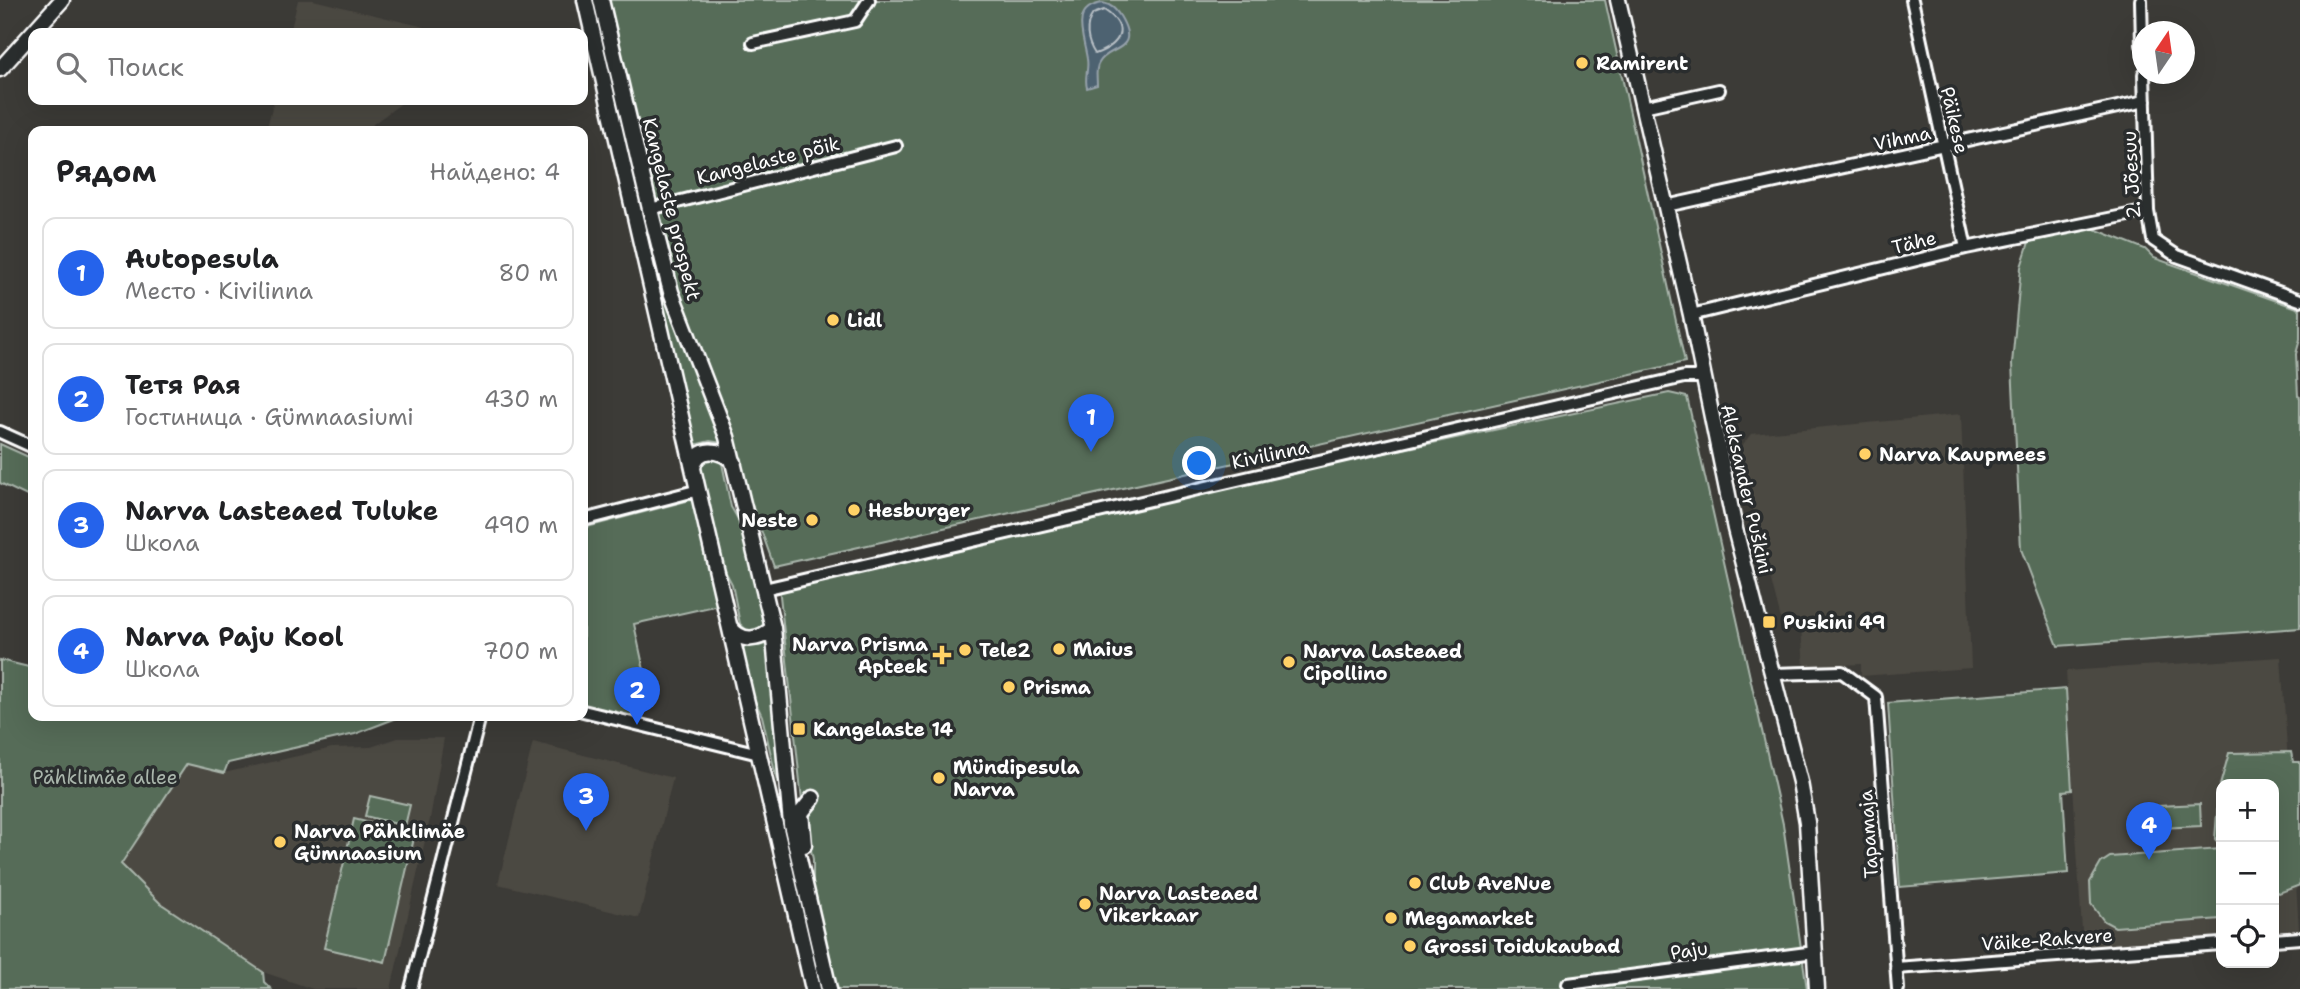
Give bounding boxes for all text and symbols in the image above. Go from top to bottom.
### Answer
north arrow [2132,21,2195,84]
search box [28,28,588,105]
icon: search [52,48,90,86]
text: Поиск [108,49,184,84]
place label: Ramirent [1596,51,1688,76]
marker: Ramirent [1574,55,1590,71]
street label: Päikese [1935,84,1974,156]
street label: Kangelaste prospekt [637,115,706,303]
street label: Vihma [1871,120,1933,157]
street label: 2. Jõesuu [2117,130,2146,220]
street label: Kangelaste põik [694,131,842,190]
text: Рядом [56,151,156,192]
text: Найдено: 4 [430,157,560,187]
street label: Tähe [1889,225,1939,260]
text: Autopesula [125,241,279,276]
text: 1 [76,258,86,288]
text: 80 m [499,258,558,288]
text: Место · Kivilinna [125,276,313,306]
place label: Lidl [847,308,883,333]
marker: Lidl [825,312,841,328]
text: Тетя Рая [125,367,241,402]
text: 2 [73,384,89,414]
text: 430 m [484,384,558,414]
pin: 1 [1068,394,1114,452]
text: Гостиница · Gümnaasiumi [125,402,414,432]
street label: Aleksander Puškini [1715,402,1778,577]
street label: Kivilinna [1229,434,1311,475]
place label: Narva Kaupmees [1879,442,2046,467]
your location [1182,446,1216,480]
marker: Narva Kaupmees [1857,446,1873,462]
text: Narva Lasteaed Tuluke [125,493,438,528]
place label: Hesburger [868,498,970,523]
marker: Hesburger [846,502,862,518]
place label: Neste [741,508,798,533]
text: 3 [73,510,89,540]
text: 490 m [483,510,558,540]
marker: Neste [804,512,820,528]
text: Школа [125,528,200,558]
place label: Puskini 49 [1783,610,1885,635]
marker: Puskini 49 [1761,614,1777,630]
text: Narva Paju Kool [125,619,344,654]
place label: Narva Prisma Apteek [792,632,928,679]
text: 4 [73,636,89,666]
text: 700 m [483,636,558,666]
place label: Maius [1073,637,1133,662]
place label: Tele2 [979,638,1031,663]
place label: Narva Lasteaed Cipollino [1303,639,1462,686]
marker: Maius [1051,641,1067,657]
marker: Tele2 [957,642,973,658]
marker: Narva Prisma Apteek [934,647,950,663]
text: Школа [125,654,200,684]
marker: Narva Lasteaed Cipollino [1281,654,1297,670]
pin: 2 [614,667,660,725]
place label: Prisma [1023,675,1091,700]
marker: Prisma [1001,679,1017,695]
place label: Kangelaste 14 [813,717,954,742]
marker: Kangelaste 14 [791,721,807,737]
place label: Mündipesula Narva [953,755,1080,802]
park label: Pähklimäe allee [33,765,177,790]
marker: Mündipesula Narva [931,770,947,786]
pin: 3 [563,773,609,831]
map controls [2216,779,2279,968]
button: + [2216,779,2279,842]
street label: Tapamaja [1853,789,1884,879]
pin: 4 [2126,802,2172,860]
place label: Narva Pähklimäe Gümnaasium [294,819,465,866]
marker: Narva Pähklimäe Gümnaasium [272,834,288,850]
button: − [2216,842,2279,905]
place label: Club AveNue [1429,871,1552,896]
marker: Club AveNue [1407,875,1423,891]
place label: Narva Lasteaed Vikerkaar [1099,881,1258,928]
marker: Narva Lasteaed Vikerkaar [1077,896,1093,912]
button: locate [2216,905,2279,968]
place label: Megamarket [1405,906,1534,931]
marker: Megamarket [1383,910,1399,926]
street label: Väike-Rakvere [1980,922,2114,957]
place label: Grossi Toidukaubad [1424,934,1620,959]
street label: Paju [1669,935,1709,965]
marker: Grossi Toidukaubad [1402,938,1418,954]

